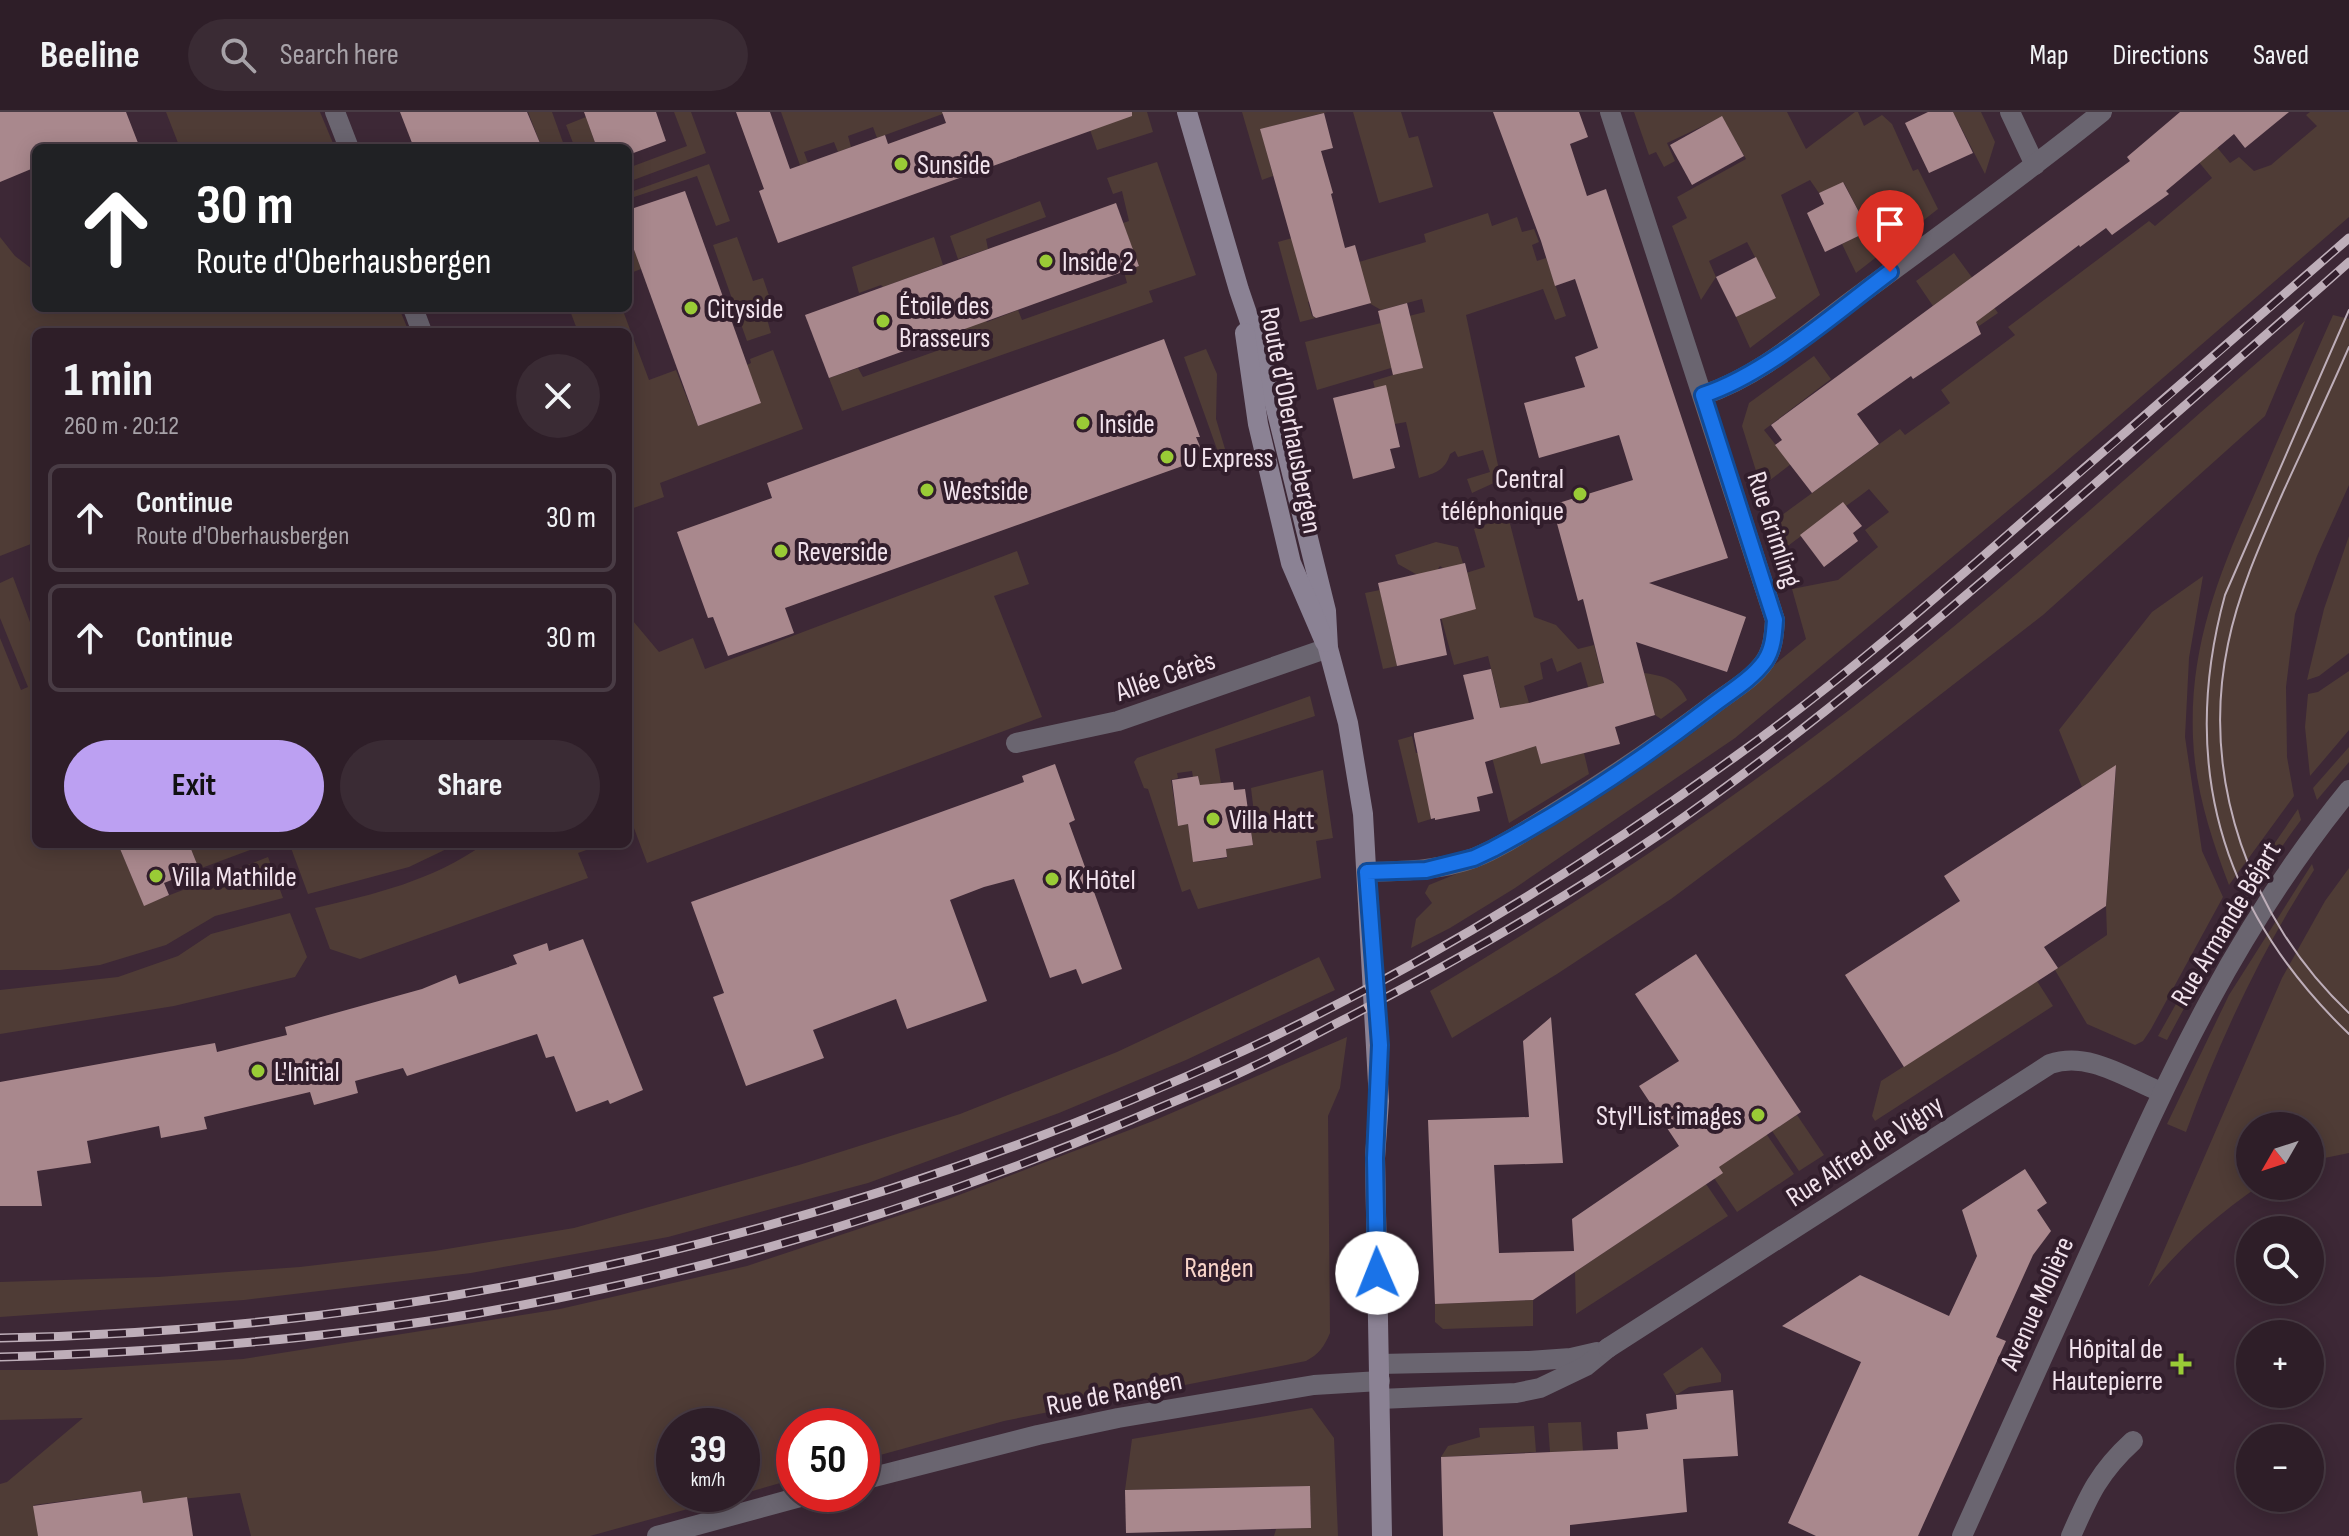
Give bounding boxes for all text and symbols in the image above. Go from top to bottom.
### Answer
search box [188,19,748,91]
text: Beeline [40,33,140,78]
icon: search [216,33,260,77]
text: Search here [280,37,399,73]
text: Map [2030,39,2069,72]
text: Directions [2113,39,2209,72]
text: Saved [2253,39,2309,72]
place label: Sunside [917,149,991,182]
marker: Sunside [892,155,910,173]
text: 30 m [196,173,294,240]
icon: ahead [64,176,168,280]
pin [1856,190,1924,272]
icon: arrive [1868,202,1912,246]
text: Route d'Oberhausbergen [196,241,491,284]
place label: Inside 2 [1062,246,1134,279]
marker: Inside 2 [1037,252,1055,270]
place label: Étoile des Brasseurs [899,290,990,355]
place label: Cityside [707,293,783,326]
marker: Cityside [682,299,700,317]
street label: Route d'Oberhausbergen [1252,304,1329,536]
marker: Étoile des Brasseurs [874,312,892,330]
text: 1 min [64,352,153,409]
button: close [516,354,600,438]
place label: Inside [1099,408,1155,441]
text: 260 m · 20:12 [64,411,179,442]
marker: Inside [1074,414,1092,432]
place label: U Express [1183,442,1274,475]
marker: U Express [1158,448,1176,466]
place label: Central téléphonique [1441,463,1564,528]
street label: Rue Grimling [1739,467,1808,592]
place label: Westside [943,475,1029,508]
marker: Westside [918,481,936,499]
text: Continue [136,485,233,521]
marker: Central téléphonique [1571,485,1589,503]
icon: ahead [68,496,112,540]
text: 30 m [546,500,596,536]
text: Route d'Oberhausbergen [136,521,349,552]
place label: Reverside [797,536,888,569]
marker: Reverside [772,542,790,560]
icon: ahead [68,616,112,660]
text: Continue [136,620,233,656]
text: 30 m [546,620,596,656]
street label: Allée Cérès [1110,644,1220,709]
button: Exit [64,740,324,832]
button: Share [340,740,600,832]
place label: Villa Hatt [1229,804,1315,837]
marker: Villa Hatt [1204,810,1222,828]
street label: Rue Armande Béjart [2164,836,2288,1012]
place label: Villa Mathilde [172,861,297,894]
place label: K Hôtel [1068,864,1136,897]
marker: Villa Mathilde [147,867,165,885]
marker: K Hôtel [1043,870,1061,888]
place label: L'Initial [274,1056,340,1089]
marker: L'Initial [249,1062,267,1080]
street label: Rue Alfred de Vigny [1780,1088,1949,1214]
place label: Styl'List images [1596,1100,1742,1133]
marker: Styl'List images [1749,1106,1767,1124]
north arrow [2236,1112,2324,1200]
map controls [2236,1112,2324,1512]
button: search [2236,1216,2324,1304]
position arrow [1335,1231,1419,1315]
street label: Avenue Molière [1993,1232,2081,1376]
park label: Rangen [1184,1252,1254,1285]
button: + [2236,1320,2324,1408]
place label: Hôpital de Hautepierre [2052,1333,2163,1398]
marker: Hôpital de Hautepierre [2170,1353,2192,1375]
street label: Rue de Rangen [1044,1364,1185,1423]
speed limit sign: 50 [776,1408,880,1512]
button: − [2236,1424,2324,1512]
text: 39 [690,1426,726,1474]
text: km/h [691,1468,725,1492]

